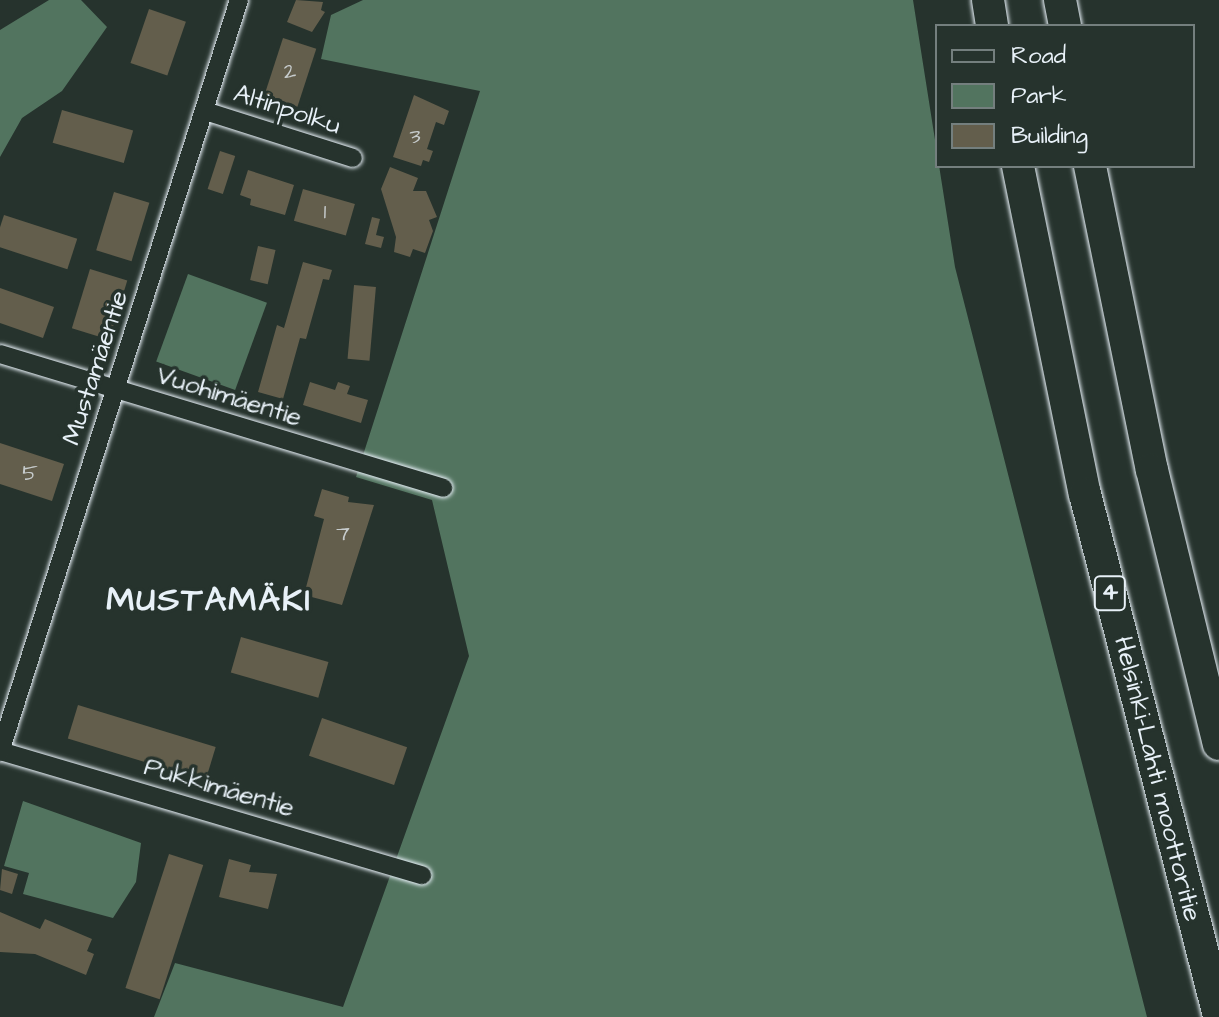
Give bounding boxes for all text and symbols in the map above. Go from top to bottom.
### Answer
legend [935,24,1195,168]
text: Road [1011,39,1066,73]
house number: 2 [284,59,296,85]
street label: Altinpolku [230,78,344,142]
text: Park [1011,79,1067,113]
text: Building [1011,119,1088,153]
house number: 3 [409,124,421,150]
house number: 1 [324,199,326,225]
street label: Mustamäentie [56,287,136,449]
street label: Vuohimäentie [153,360,305,434]
house number: 5 [22,461,38,487]
house number: 7 [336,521,350,547]
road number: 4 [1092,573,1128,613]
district label: MUSTAMÄKI [106,581,312,621]
street label: Helsinki-Lahti moottoritie [1106,633,1208,925]
street label: Pukkimäentie [140,752,298,824]

